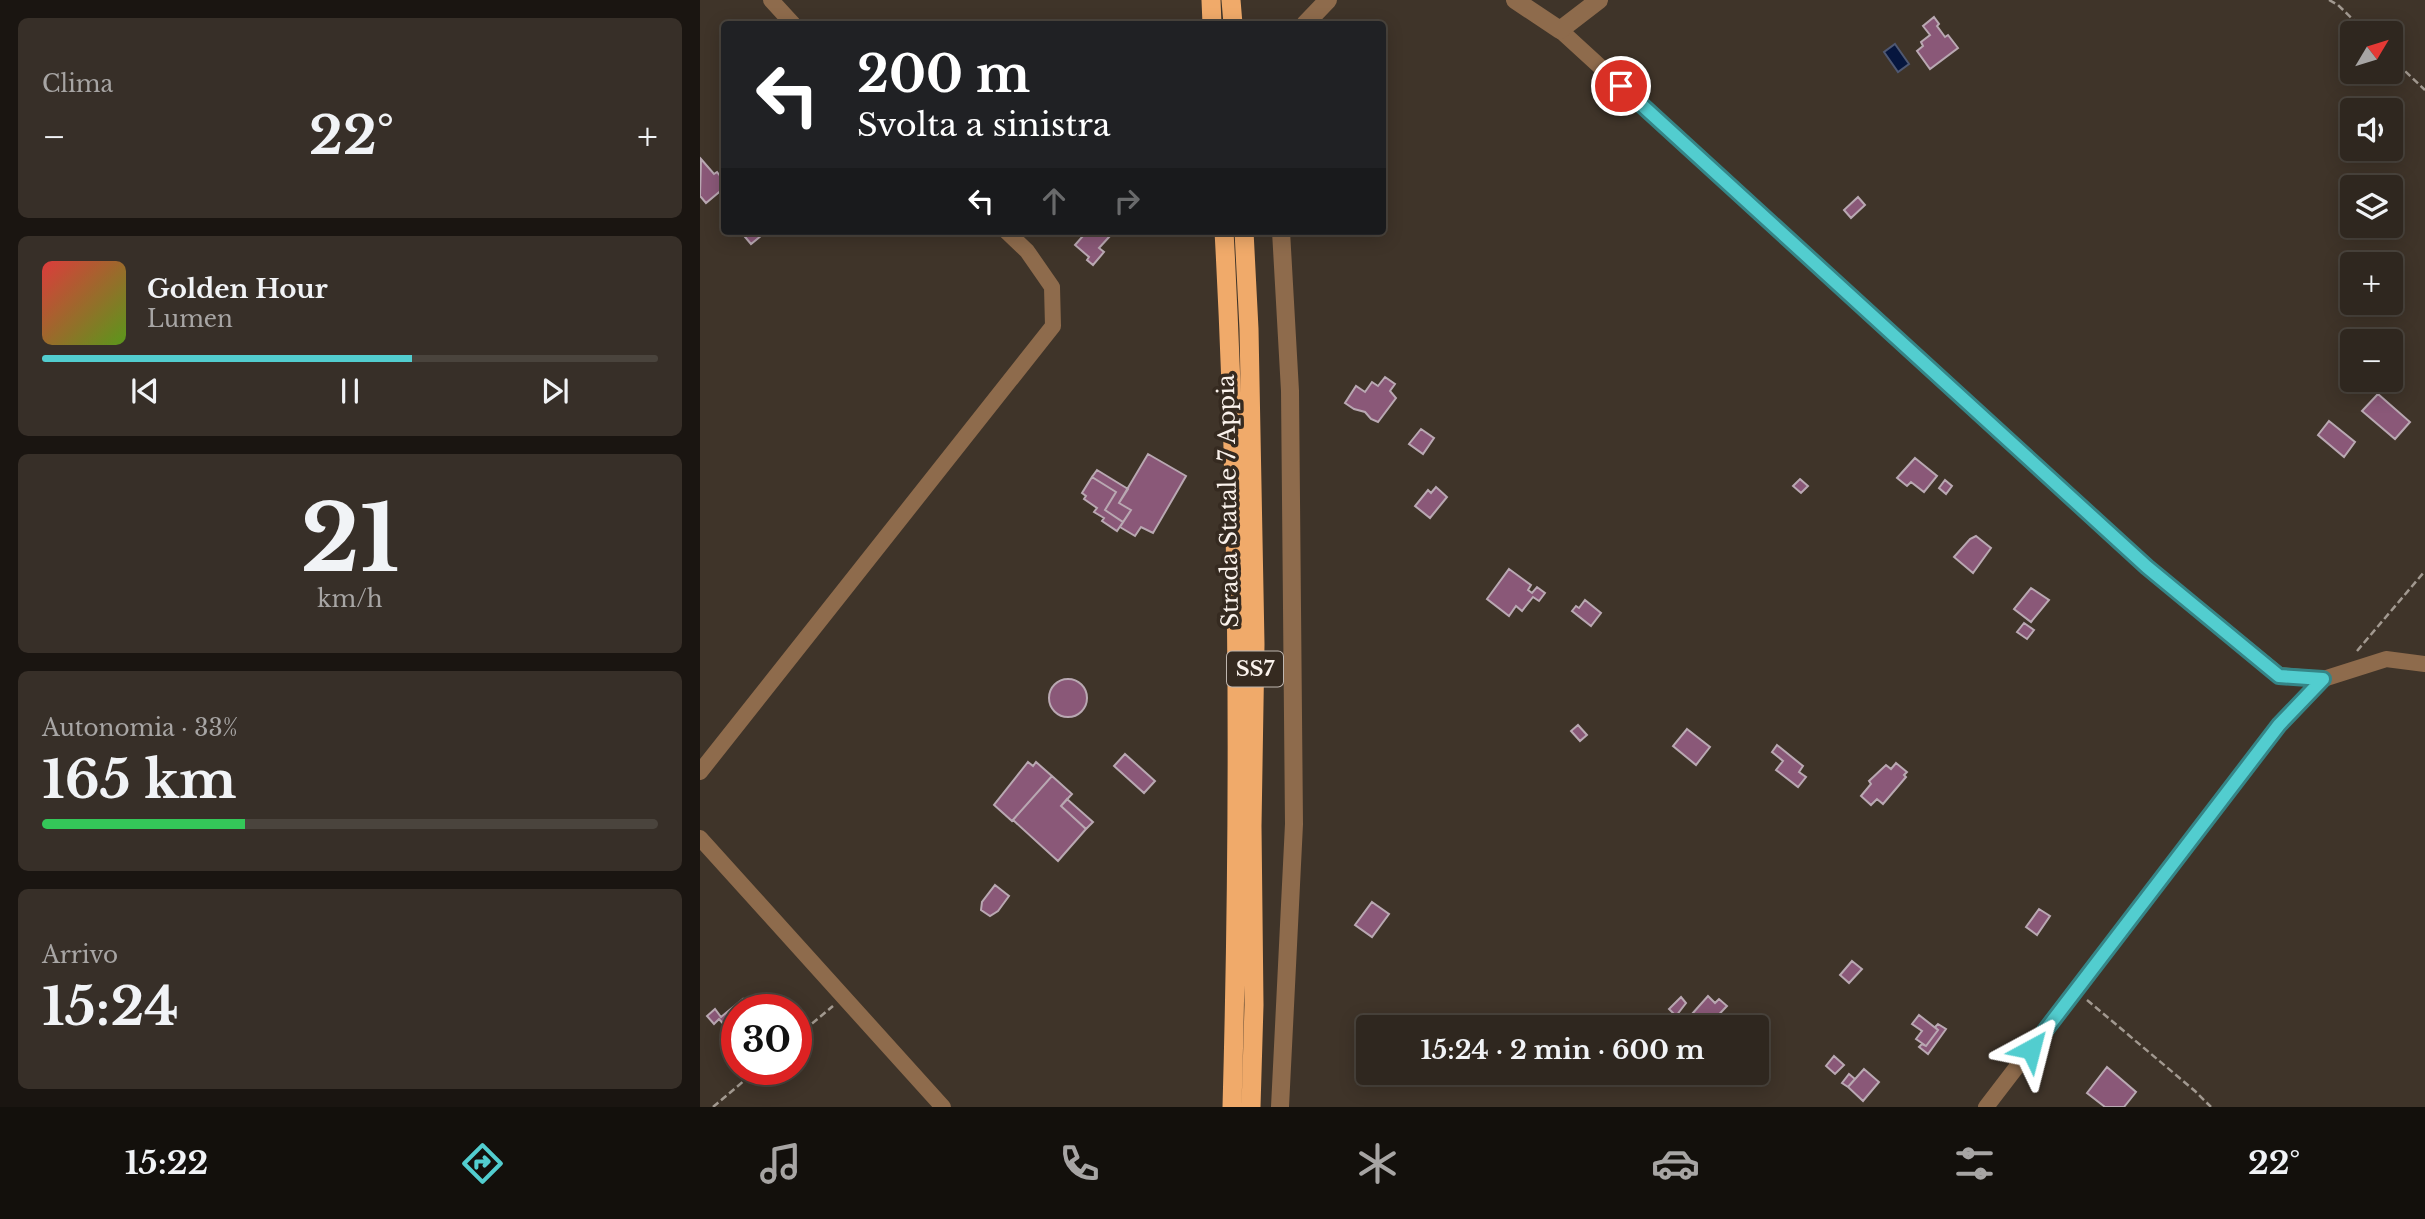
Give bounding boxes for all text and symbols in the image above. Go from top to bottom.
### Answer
north arrow [2340,21,2403,84]
map controls [2340,21,2403,392]
text: 200 m [857,44,1030,105]
icon: left [742,49,833,140]
pin [1591,56,1651,116]
icon: arrive [1602,67,1640,105]
text: Clima [42,70,113,98]
button: sound [2340,98,2403,161]
text: 22° [309,104,394,168]
text: Svolta a sinistra [857,105,1110,145]
text: − [42,113,66,160]
text: + [637,113,658,160]
button: layers [2340,175,2403,238]
icon: left [962,182,1000,220]
icon: ahead [1035,182,1073,220]
icon: right [1108,182,1146,220]
button: + [2340,252,2403,315]
text: Golden Hour [147,273,328,305]
text: Lumen [147,305,233,333]
button: − [2340,329,2403,392]
icon: previous [126,372,164,410]
icon: pause [331,372,369,410]
icon: next [536,372,574,410]
street label: Strada Statale 7 Appia [1212,374,1244,628]
text: 21 [301,483,399,596]
text: km/h [317,585,383,613]
road number: SS7 [1227,652,1283,686]
text: Autonomia · 33% [42,714,238,742]
text: 165 km [42,748,237,812]
text: Arrivo [42,941,118,969]
text: 15:24 [42,975,179,1039]
speed limit sign: 30 [721,994,812,1085]
position arrow [1994,1012,2068,1086]
text: 15:24 · 2 min · 600 m [1421,1034,1705,1066]
icon: directions [458,1139,507,1188]
icon: music [756,1139,805,1188]
icon: phone [1055,1139,1104,1188]
icon: climate [1353,1139,1402,1188]
icon: car [1651,1139,1700,1188]
icon: filters [1950,1139,1999,1188]
text: 15:22 [125,1143,208,1183]
text: 22° [2248,1143,2300,1183]

